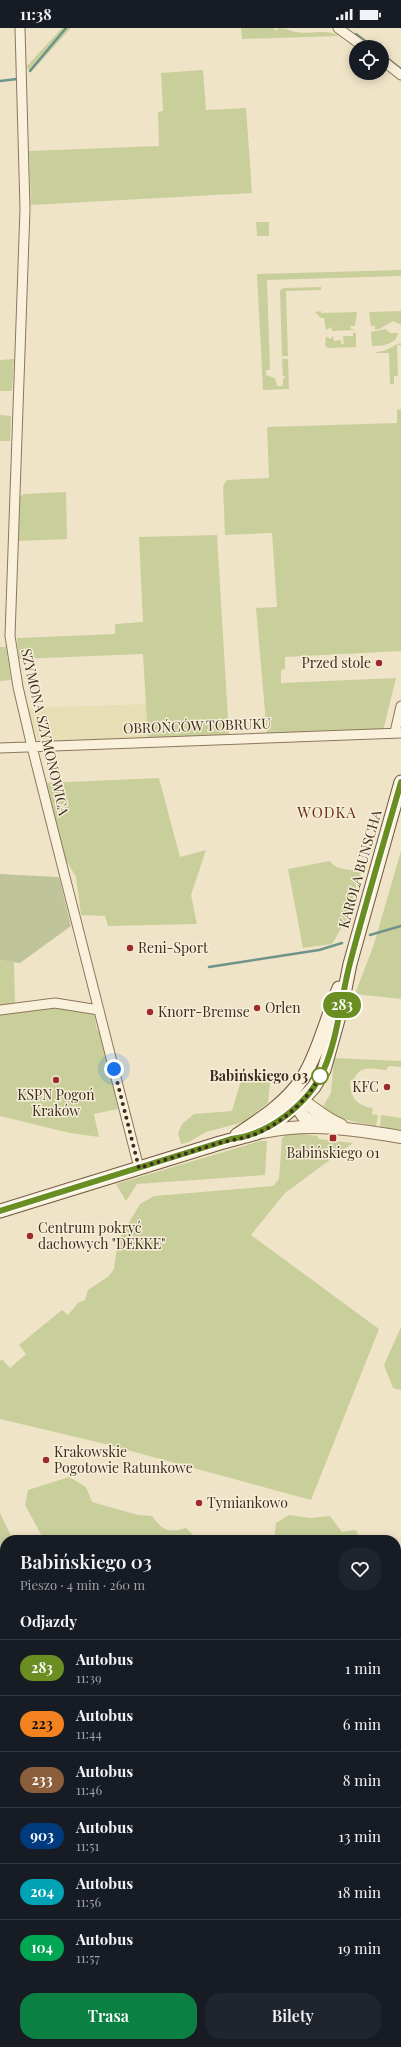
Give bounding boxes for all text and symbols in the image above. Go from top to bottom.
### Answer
text: 11:38 [20,4,52,24]
map controls [349,40,389,80]
button: locate [349,40,389,80]
street label: SZYMONA SZYMONOWICA [17,647,74,817]
place label: Przed stole [302,653,371,672]
marker: Przed stole [374,658,384,668]
street label: OBROŃCÓW TOBRUKU [123,713,272,738]
district label: WODKA [296,802,357,822]
street label: KAROLA BUNSCHA [334,807,386,930]
place label: Reni-Sport [138,938,209,957]
marker: Reni-Sport [125,943,135,953]
line badge: 283 [319,992,365,1018]
text: 283 [331,995,353,1014]
place label: Orlen [265,998,301,1017]
place label: Knorr-Bremse [158,1002,250,1021]
marker: Orlen [252,1003,262,1013]
marker: Knorr-Bremse [145,1007,155,1017]
your location [104,1059,124,1079]
place label: Babińskiego 03 [209,1066,308,1085]
marker: Babińskiego 03 [311,1067,329,1085]
marker: KSPN Pogoń Kraków [51,1075,61,1085]
place label: KFC [352,1077,379,1096]
marker: KFC [382,1082,392,1092]
place label: KSPN Pogoń Kraków [17,1085,95,1120]
marker: Babińskiego 01 [328,1133,338,1143]
place label: Babińskiego 01 [286,1143,380,1162]
place label: Centrum pokryć dachowych "DEKKE" [38,1218,165,1253]
marker: Centrum pokryć dachowych "DEKKE" [25,1231,35,1241]
place label: Krakowskie Pogotowie Ratunkowe [54,1442,193,1477]
marker: Krakowskie Pogotowie Ratunkowe [41,1455,51,1465]
place label: Tymiankowo [207,1493,288,1512]
marker: Tymiankowo [194,1498,204,1508]
text: Babińskiego 03 [20,1548,152,1574]
button: heart [339,1548,381,1590]
text: Pieszo · 4 min · 260 m [20,1576,145,1593]
text: Odjazdy [20,1611,77,1631]
text: Autobus [76,1649,133,1669]
text: 283 [31,1658,53,1677]
text: 1 min [345,1658,381,1678]
text: 11:39 [76,1669,102,1686]
text: Autobus [76,1705,133,1725]
text: 223 [31,1714,53,1733]
text: 6 min [343,1714,381,1734]
text: 11:44 [76,1725,102,1742]
text: Autobus [76,1761,133,1781]
text: 233 [32,1770,53,1789]
text: 8 min [343,1770,381,1790]
text: 11:46 [76,1781,102,1798]
text: Autobus [76,1817,133,1837]
text: 903 [30,1826,54,1845]
text: 13 min [339,1826,381,1846]
text: 11:51 [76,1837,99,1854]
text: Autobus [76,1873,133,1893]
text: 204 [30,1882,54,1901]
text: 18 min [337,1882,381,1902]
text: 11:56 [76,1893,101,1910]
text: Autobus [76,1929,133,1949]
text: 104 [31,1938,53,1957]
text: 19 min [337,1938,381,1958]
text: 11:57 [76,1949,100,1966]
button: Trasa [20,1993,197,2039]
button: Bilety [205,1993,381,2039]

